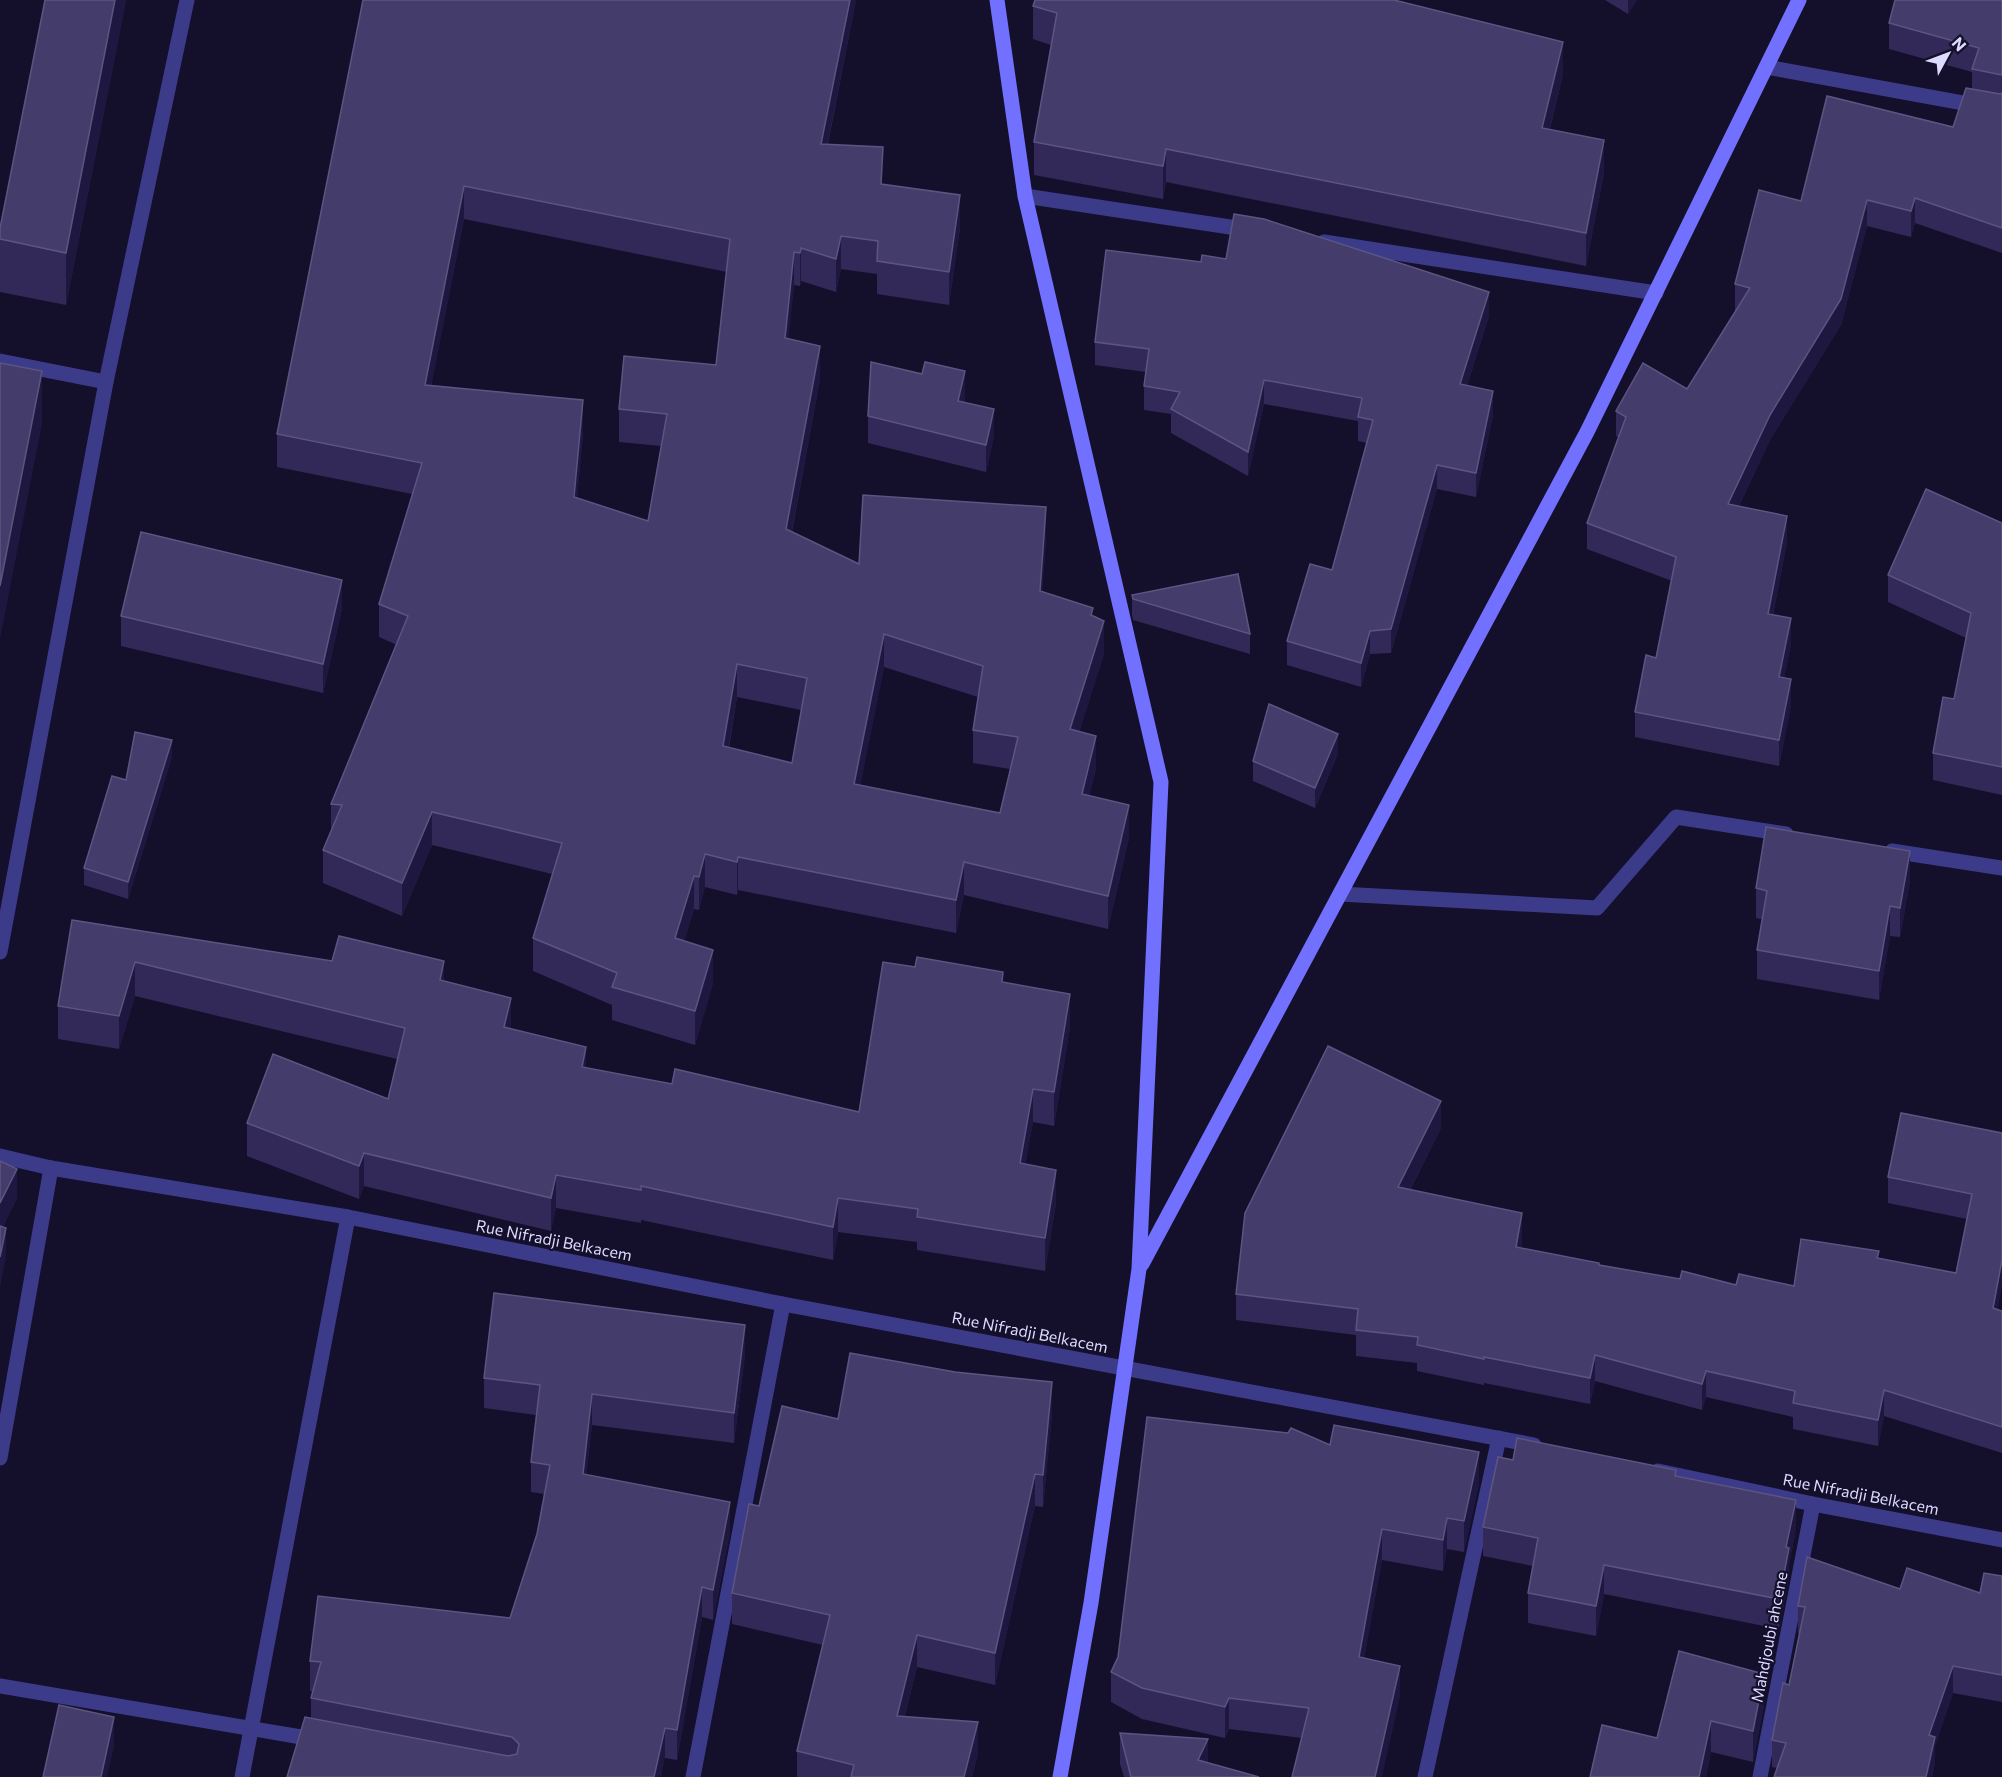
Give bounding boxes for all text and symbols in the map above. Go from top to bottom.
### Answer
north arrow [1918,24,1978,84]
text: N [1949,33,1971,55]
street label: Rue Nifradji Belkacem [474,1215,634,1264]
street label: Rue Nifradji Belkacem [950,1307,1110,1356]
street label: Rue Nifradji Belkacem [1781,1469,1941,1518]
street label: Mahdjoubi ahcene [1747,1570,1790,1704]

